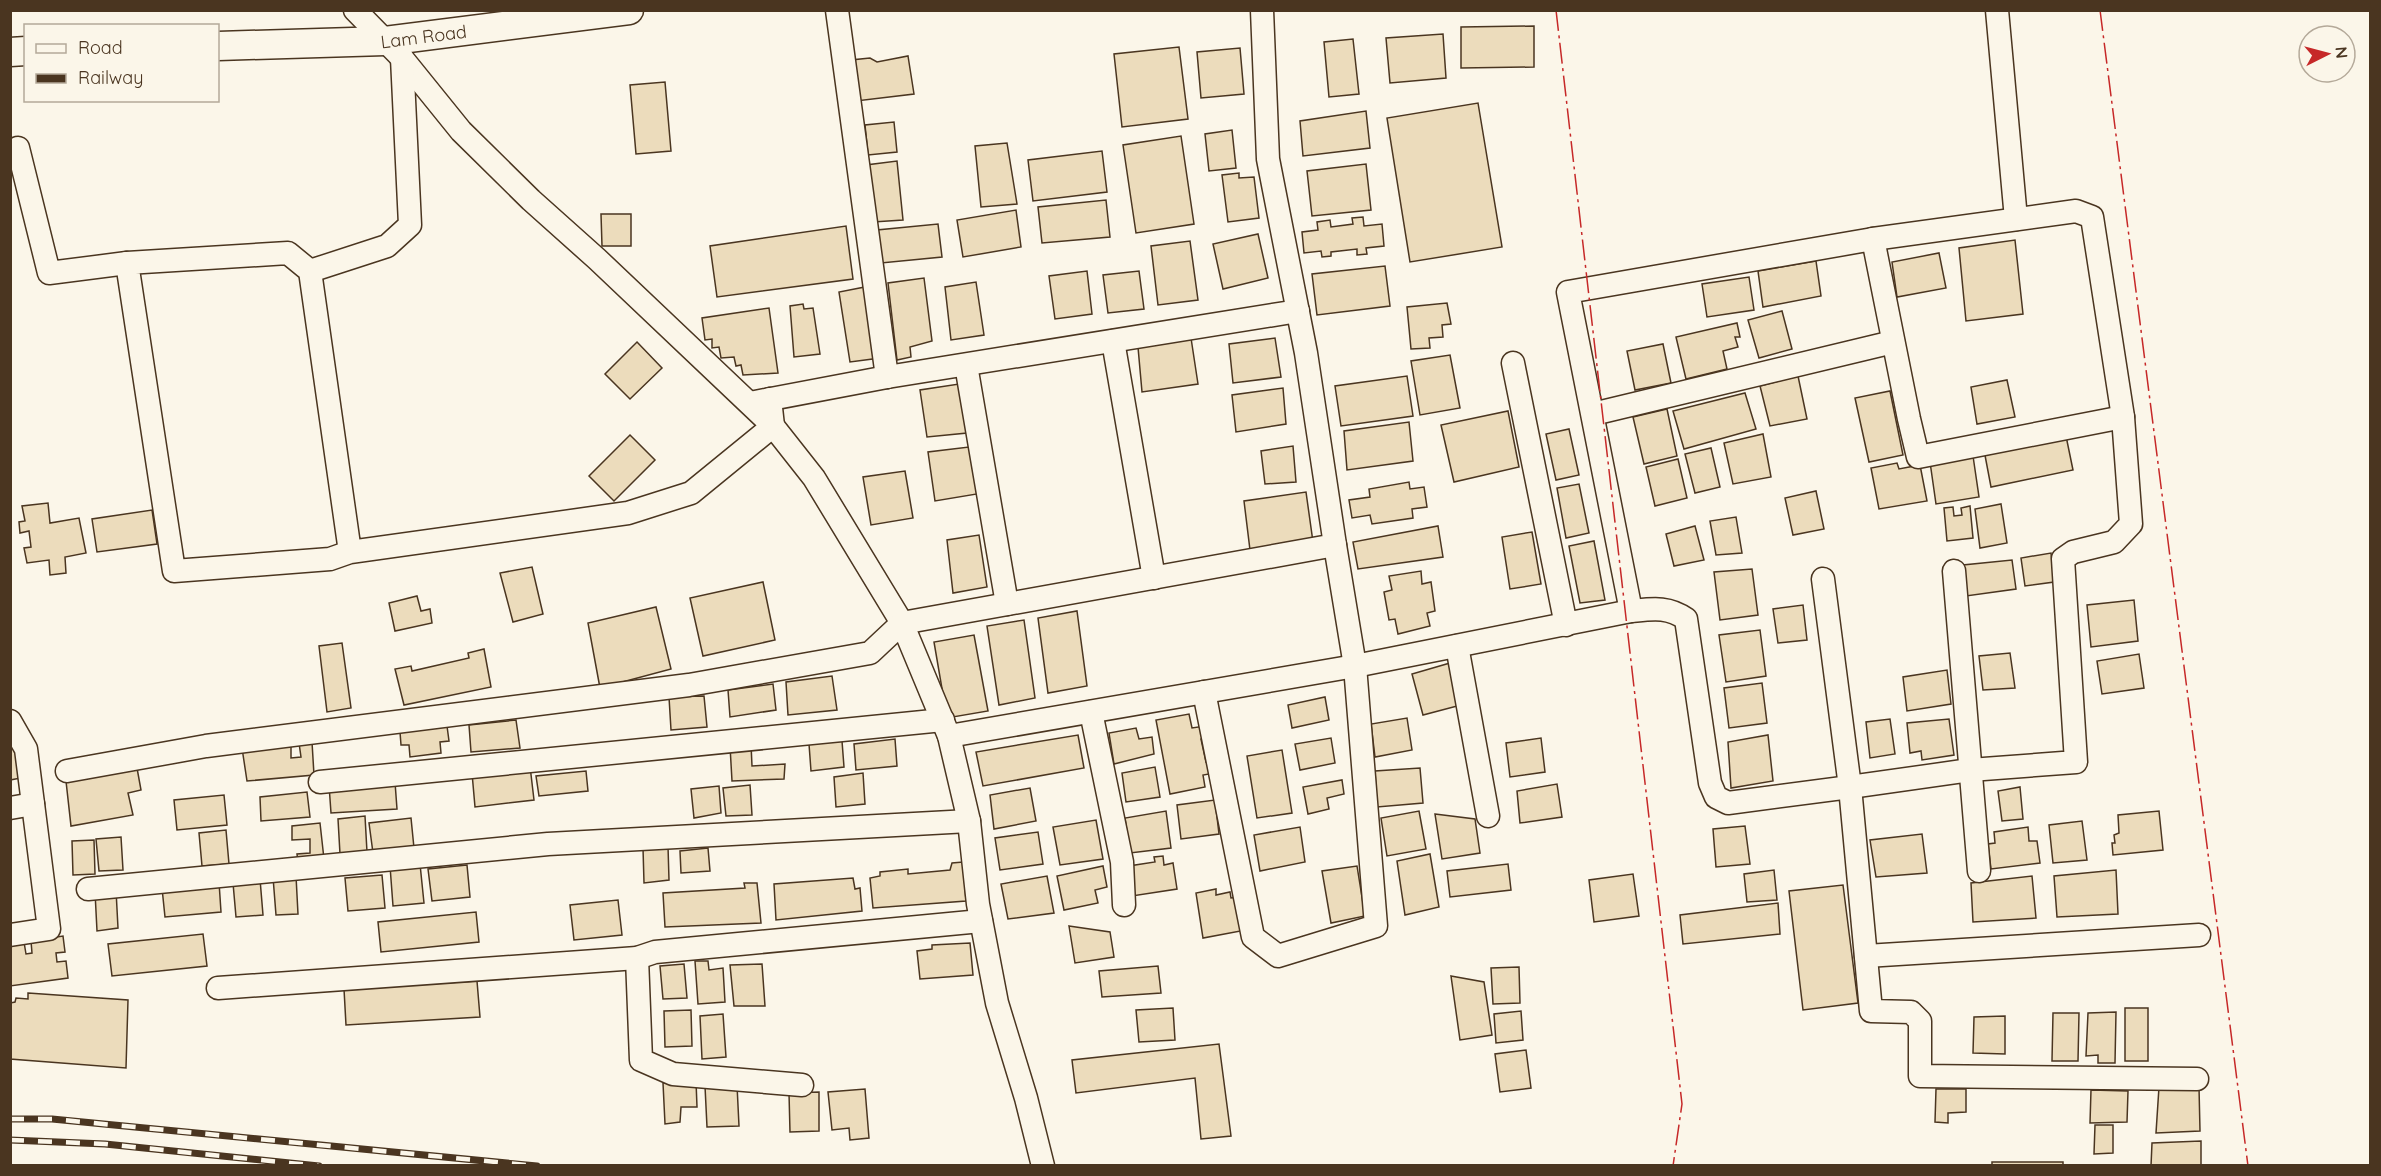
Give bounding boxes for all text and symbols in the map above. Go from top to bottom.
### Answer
street label: Lam Road [379,19,468,53]
legend [24,24,219,102]
north arrow [2297,24,2357,84]
text: Road [78,36,123,59]
text: N [2331,46,2352,59]
text: Railway [78,66,144,89]

